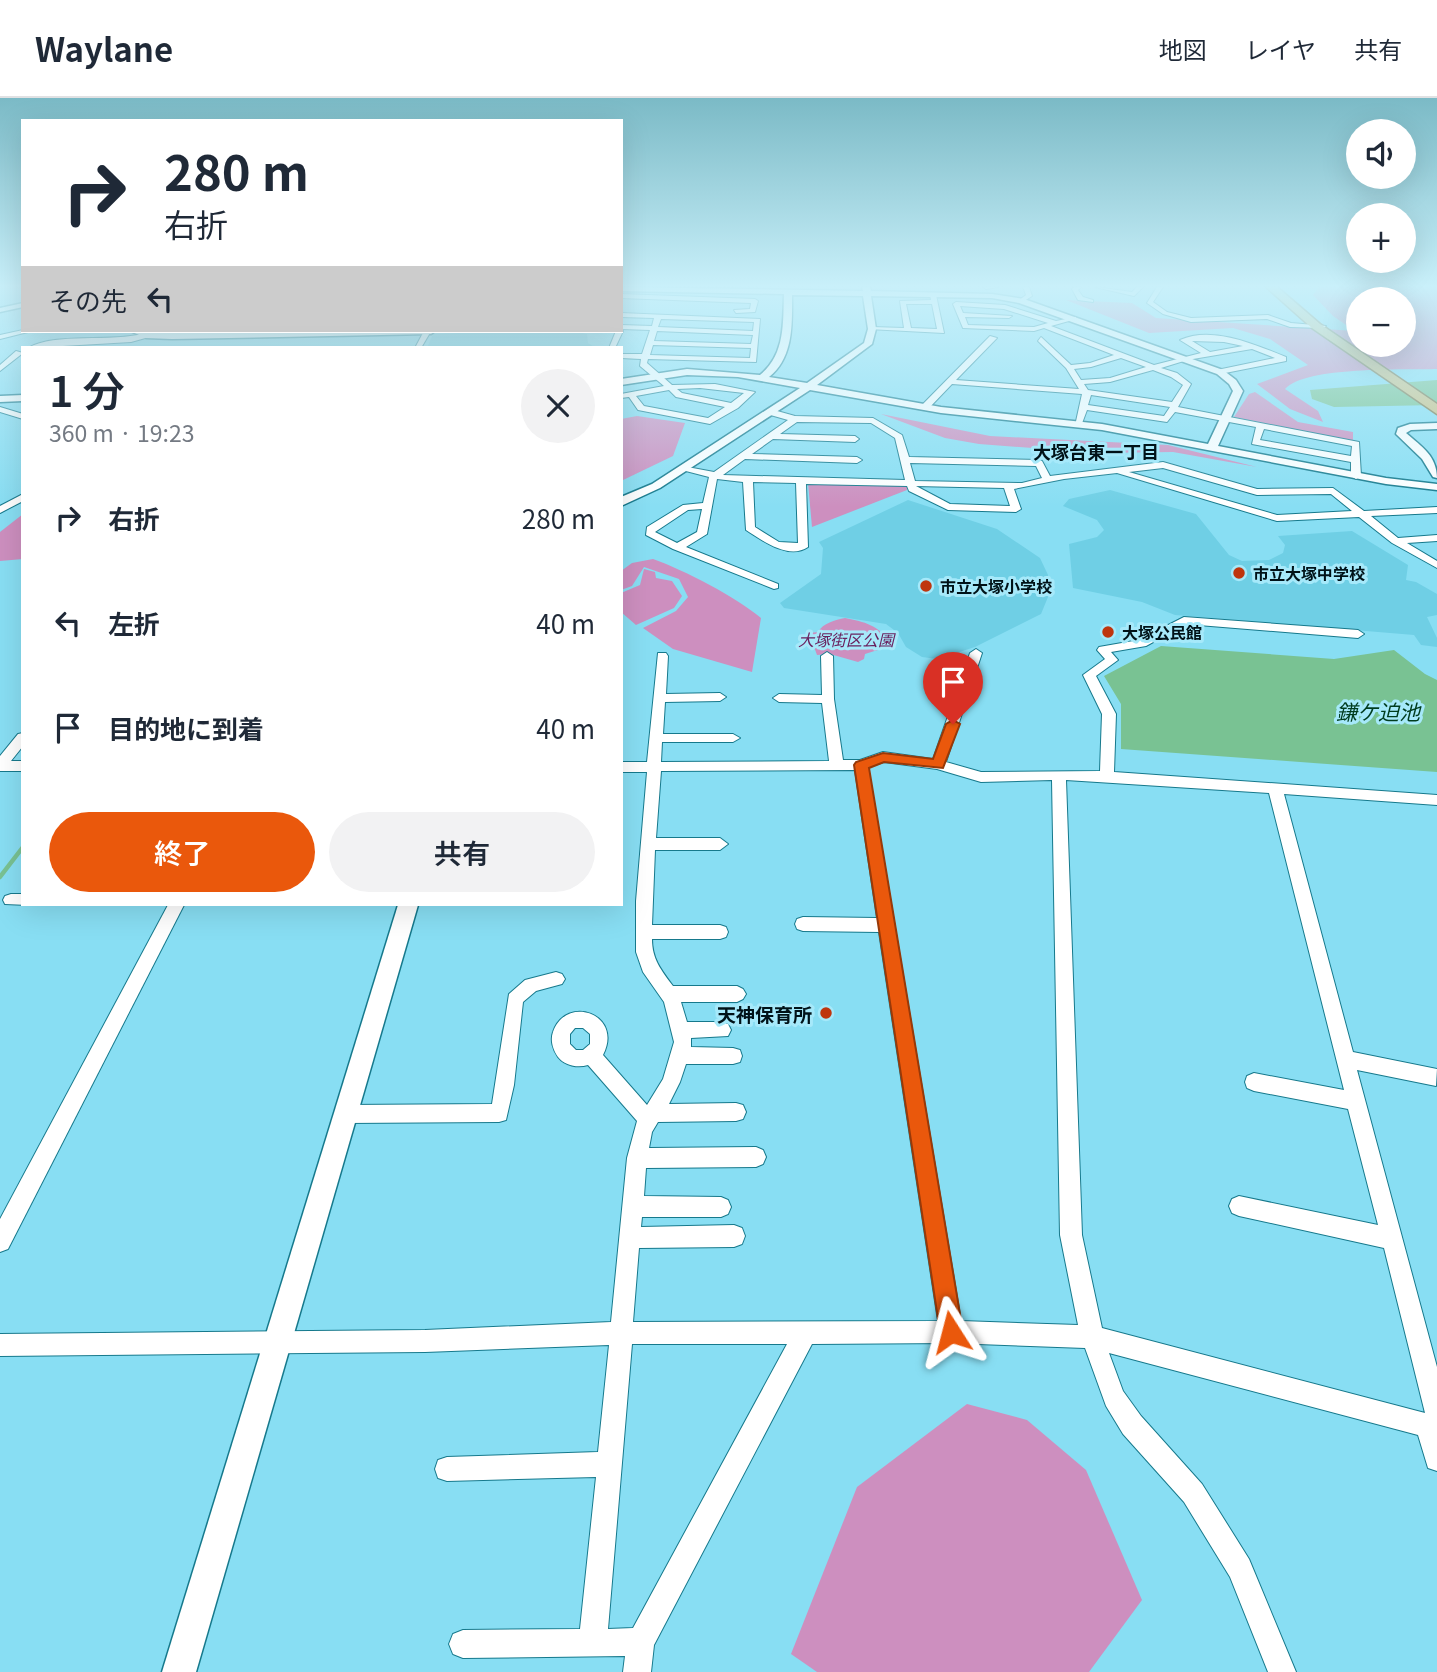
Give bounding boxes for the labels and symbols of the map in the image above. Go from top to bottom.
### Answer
district label: 大塚台東一丁目 [1033,438,1159,464]
place label: 市立大塚中学校 [1253,561,1365,585]
marker: 市立大塚中学校 [1231,565,1247,581]
place label: 市立大塚小学校 [940,574,1052,598]
marker: 市立大塚小学校 [918,578,934,594]
place label: 大塚公民館 [1122,620,1202,644]
marker: 大塚公民館 [1100,624,1116,640]
park label: 大塚街区公園 [798,627,896,651]
pin [923,652,983,724]
water label: 鎌ケ迫池 [1336,696,1422,726]
place label: 天神保育所 [717,1000,812,1027]
marker: 天神保育所 [818,1005,834,1021]
position arrow [914,1295,988,1369]

